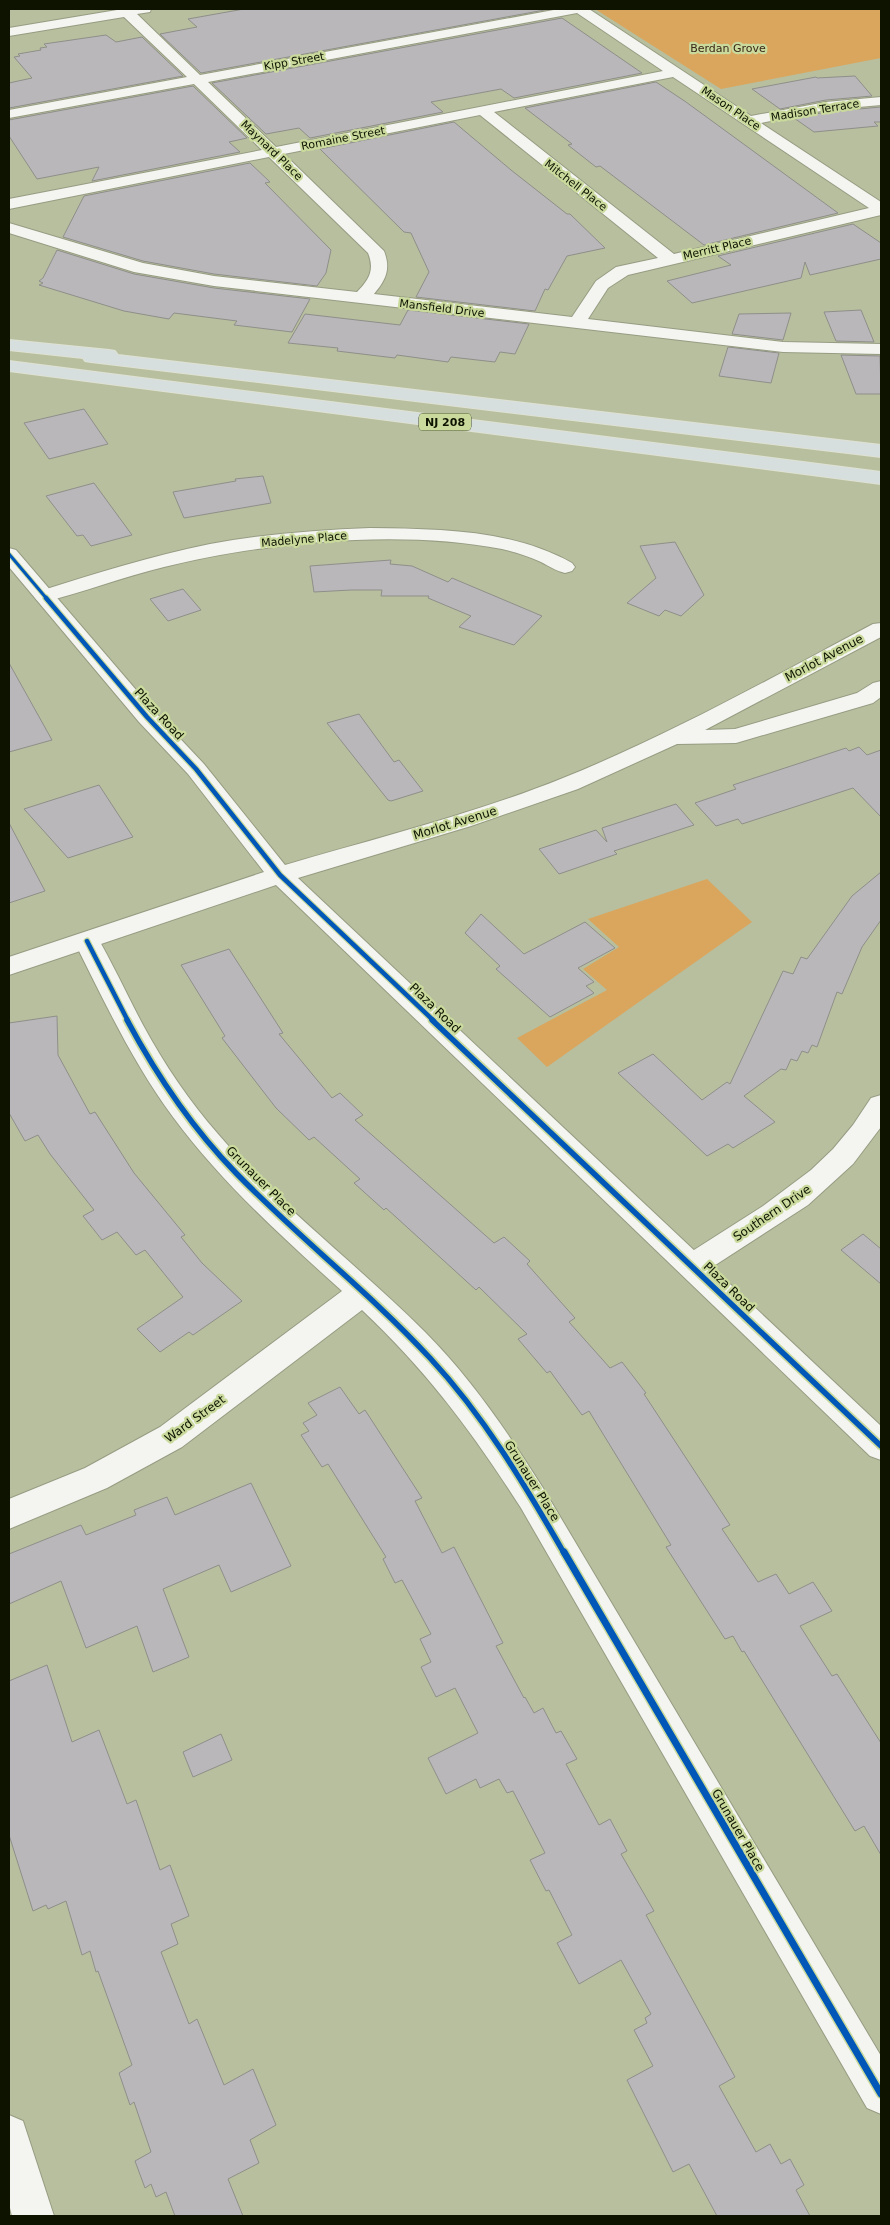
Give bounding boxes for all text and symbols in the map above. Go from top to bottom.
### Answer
park label: Berdan Grove [690,42,766,55]
street label: Kipp Street [263,50,326,73]
street label: Mason Place [699,84,763,133]
street label: Madison Terrace [770,97,860,124]
street label: Maynard Place [238,118,305,183]
street label: Romaine Street [300,124,387,153]
street label: Mitchell Place [542,157,610,214]
street label: Merritt Place [682,234,753,263]
street label: Mansfield Drive [399,297,485,320]
road number: NJ 208 [419,414,471,431]
street label: Madelyne Place [261,529,348,550]
street label: Morlot Avenue [783,632,865,684]
street label: Plaza Road [132,685,186,743]
street label: Morlot Avenue [412,804,498,842]
street label: Plaza Road [407,980,463,1036]
street label: Grunauer Place [223,1143,299,1219]
street label: Southern Drive [731,1182,813,1244]
street label: Plaza Road [701,1259,757,1315]
street label: Ward Street [162,1392,228,1446]
street label: Grunauer Place [502,1438,562,1524]
street label: Grunauer Place [709,1786,767,1874]

